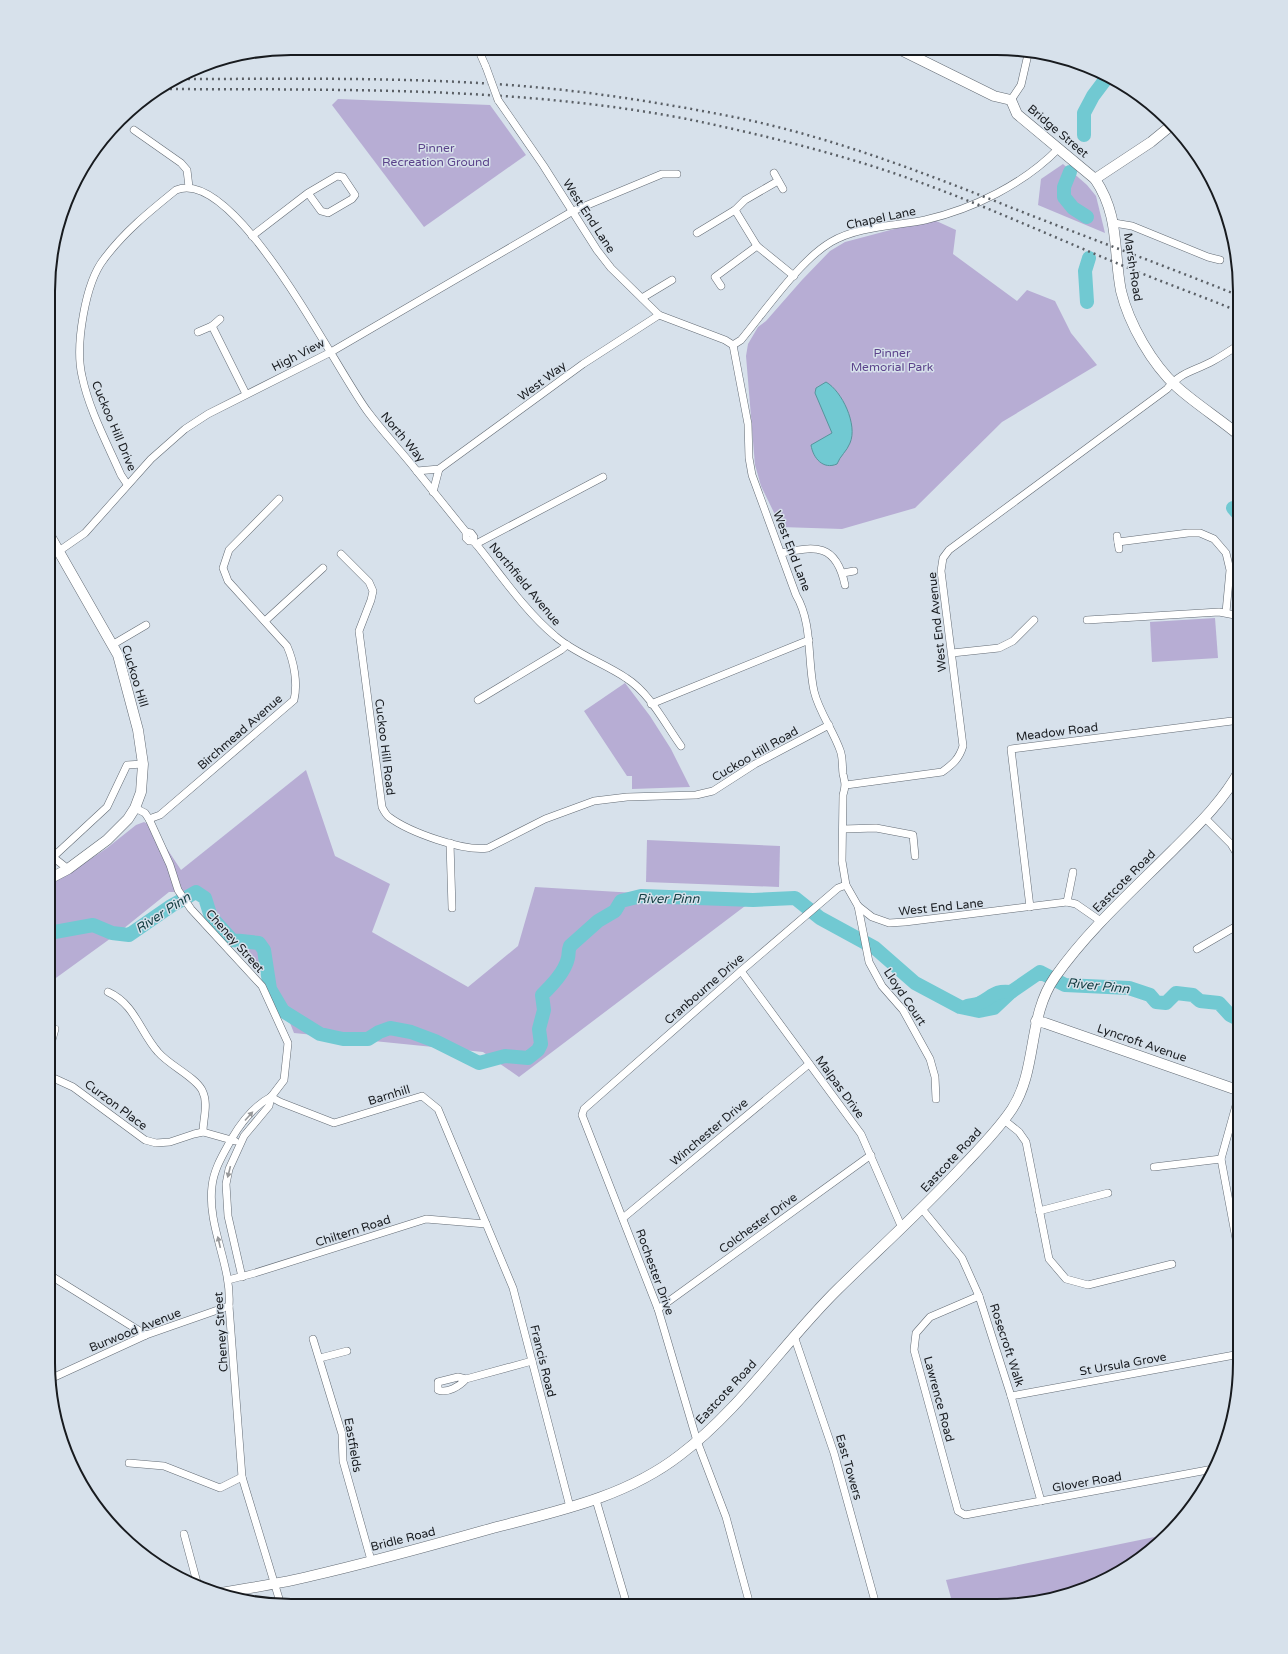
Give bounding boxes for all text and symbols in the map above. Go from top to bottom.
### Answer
street label: Bridge Street [1025,101,1092,161]
park label: Pinner Recreation Ground [382,141,490,169]
street label: West End Lane [560,176,618,256]
street label: Chapel Lane [845,204,917,232]
street label: Marsh Road [1121,232,1145,302]
street label: High View [269,336,327,374]
park label: Pinner Memorial Park [851,346,934,374]
street label: West Way [515,358,569,404]
street label: Cuckoo Hill Drive [89,379,139,473]
street label: North Way [378,409,428,465]
street label: West End Lane [770,509,814,593]
street label: Northfield Avenue [486,540,564,629]
street label: West End Avenue [925,571,949,673]
street label: Cuckoo Hill [119,643,151,709]
street label: Birchmead Avenue [195,691,285,773]
street label: Cuckoo Hill Road [372,698,398,796]
street label: Meadow Road [1015,720,1099,744]
street label: Cuckoo Hill Road [709,724,801,784]
street label: Eastcote Road [1090,847,1158,915]
water label: River Pinn [132,889,195,937]
water label: River Pinn [637,891,700,907]
street label: West End Lane [898,896,984,918]
street label: Cheney Street [203,906,267,976]
street label: Cranbourne Drive [662,951,747,1027]
street label: Lloyd Court [881,966,930,1029]
water label: River Pinn [1066,975,1131,997]
street label: Lyncroft Avenue [1095,1021,1189,1065]
street label: Malpas Drive [813,1053,868,1121]
street label: Curzon Place [82,1077,150,1133]
street label: Barnhill [366,1082,412,1108]
street label: Winchester Drive [667,1095,751,1169]
one-way arrow [245,1111,254,1121]
street label: Eastcote Road [918,1125,984,1195]
one-way arrow [225,1166,231,1178]
street label: Colchester Drive [716,1190,800,1256]
street label: Chiltern Road [314,1212,392,1250]
street label: Rochester Drive [633,1227,677,1317]
one-way arrow [216,1236,222,1249]
street label: Cheney Street [211,1291,231,1373]
street label: Rosecroft Walk [987,1302,1027,1389]
street label: Burwood Avenue [87,1305,183,1355]
street label: Francis Road [527,1323,559,1399]
street label: St Ursula Grove [1078,1349,1168,1379]
street label: Lawrence Road [921,1355,957,1443]
street label: Eastcote Road [693,1357,759,1427]
street label: Eastfields [341,1417,365,1474]
street label: East Towers [833,1432,865,1502]
street label: Glover Road [1051,1469,1123,1495]
street label: Bridle Road [369,1524,437,1554]

